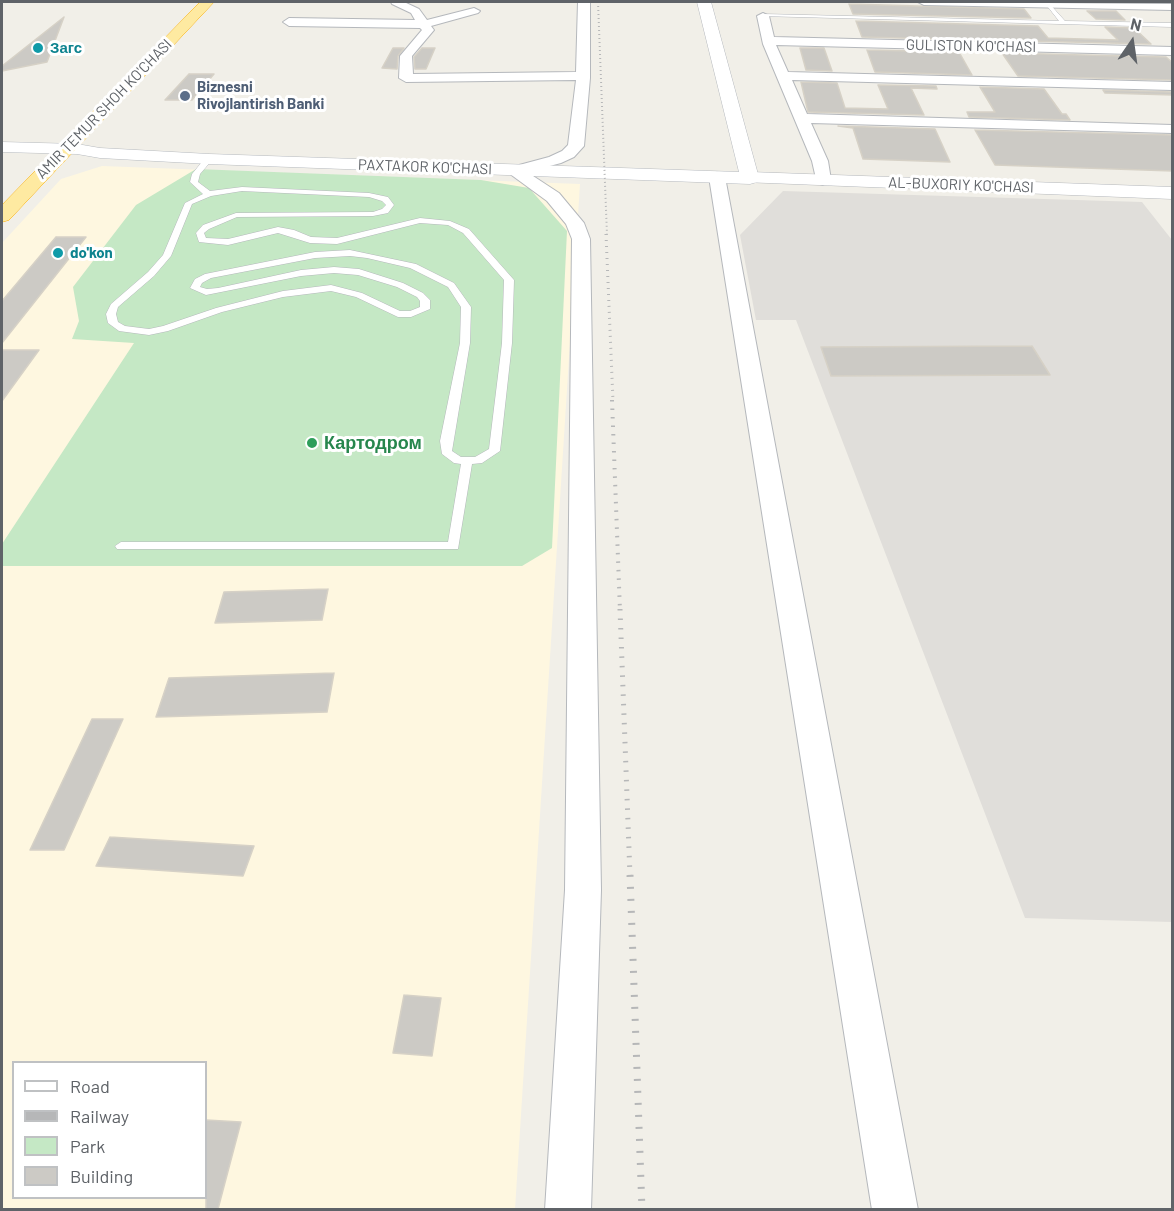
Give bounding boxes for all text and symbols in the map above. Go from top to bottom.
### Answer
north arrow [1102,12,1162,72]
text: N [1129,14,1143,34]
street label: AMIR TEMUR SHOH KO'CHASI [32,35,176,183]
street label: GULISTON KO'CHASI [906,36,1036,56]
place label: Загс [50,39,82,57]
marker: Загс [31,41,45,55]
place label: Biznesni Rivojlantirish Banki [197,78,324,113]
marker: Biznesni Rivojlantirish Banki [178,89,192,103]
street label: PAXTAKOR KO'CHASI [358,156,492,178]
street label: AL-BUXORIY KO'CHASI [888,173,1034,197]
place label: do'kon [70,244,113,262]
marker: do'kon [51,246,65,260]
place label: Картодром [324,432,422,454]
marker: Картодром [305,436,319,450]
legend [12,1061,207,1199]
text: Road [70,1075,110,1097]
text: Railway [70,1105,129,1127]
text: Park [70,1135,105,1157]
text: Building [70,1165,133,1187]

